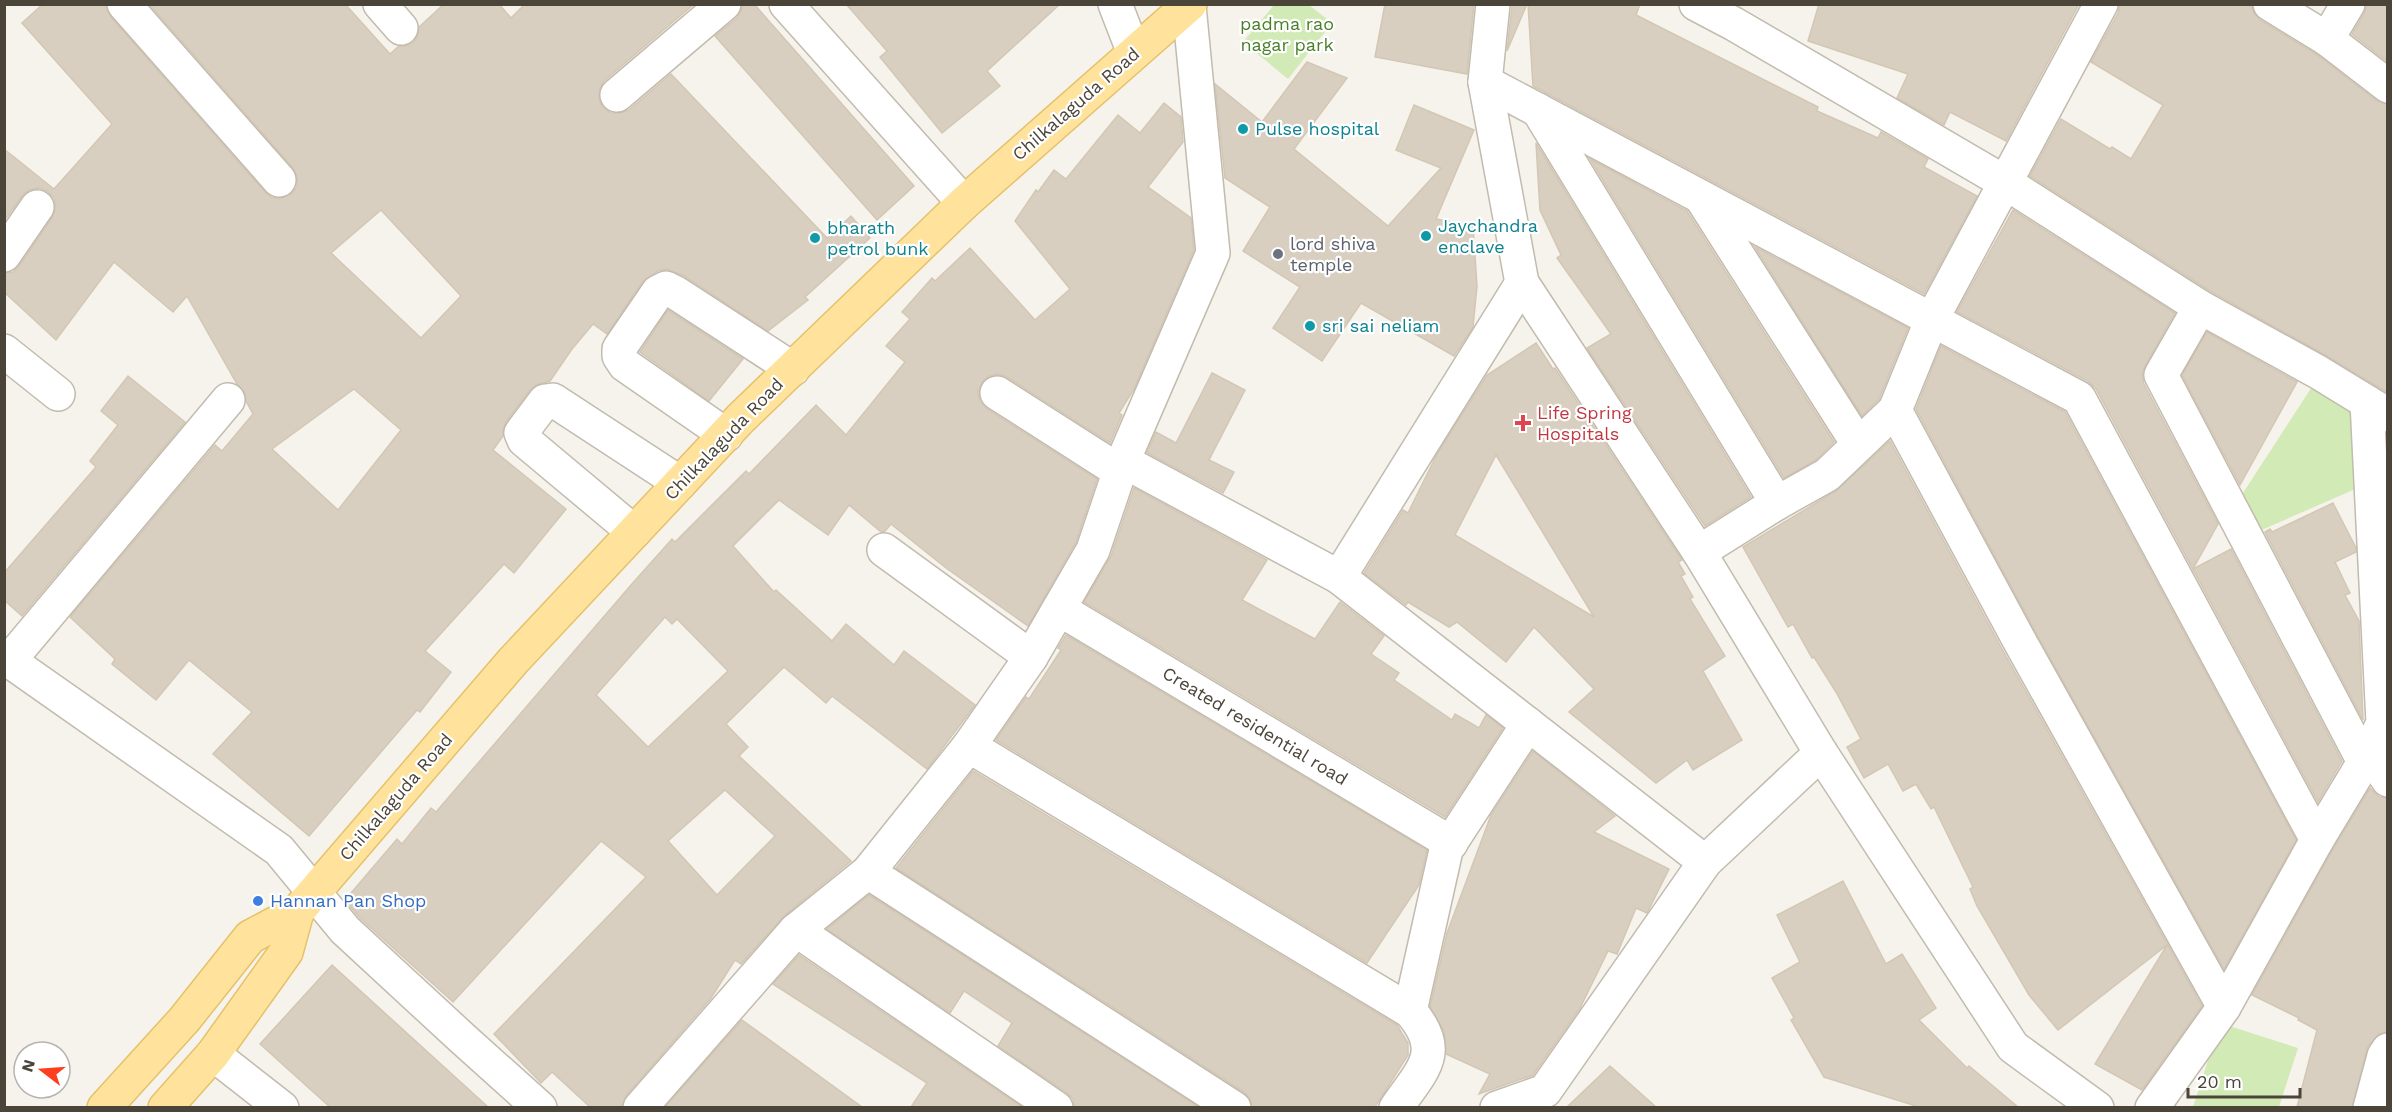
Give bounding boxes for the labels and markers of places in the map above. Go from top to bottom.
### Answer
place label: Pulse hospital [1255,118,1380,139]
marker: Pulse hospital [1236,122,1250,136]
place label: Jaychandra enclave [1438,215,1538,257]
place label: bharath petrol bunk [827,217,929,259]
marker: Jaychandra enclave [1419,229,1433,243]
marker: bharath petrol bunk [808,231,822,245]
place label: lord shiva temple [1290,233,1376,275]
marker: lord shiva temple [1271,247,1285,261]
place label: sri sai neliam [1322,315,1440,336]
marker: sri sai neliam [1303,319,1317,333]
place label: Life Spring Hospitals [1537,402,1632,444]
marker: Life Spring Hospitals [1514,414,1532,432]
place label: Hannan Pan Shop [270,890,426,911]
marker: Hannan Pan Shop [251,894,265,908]

